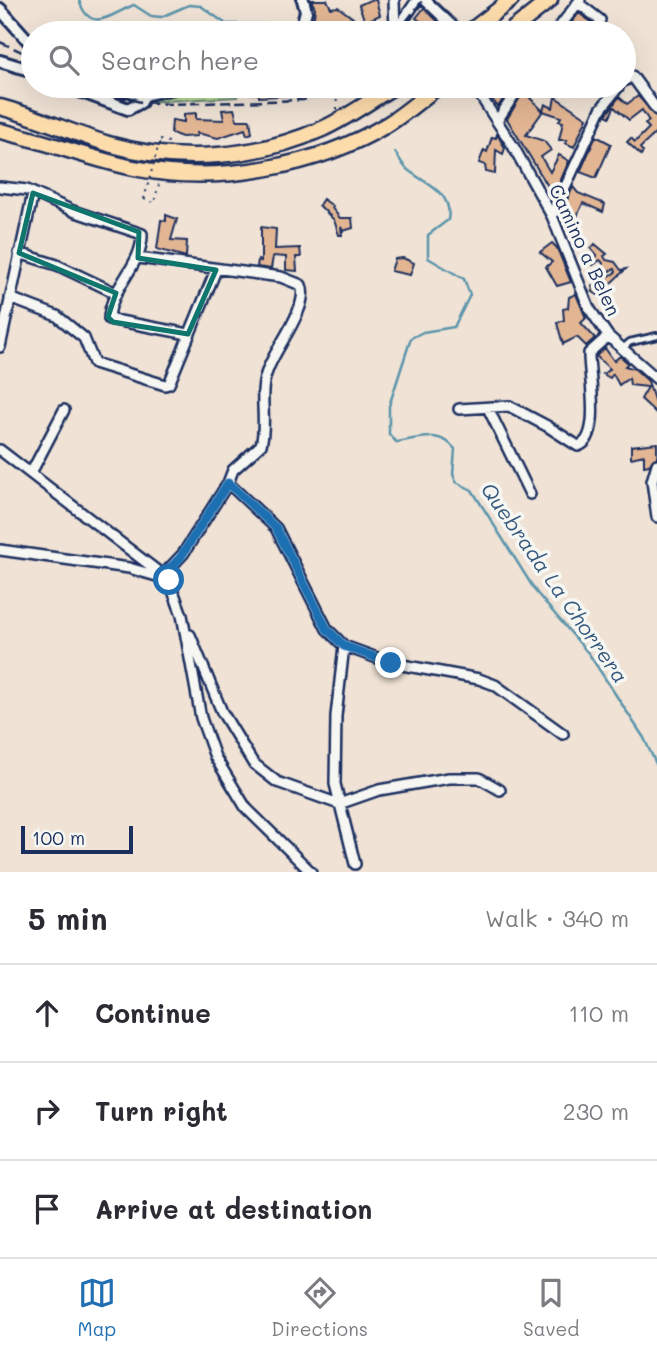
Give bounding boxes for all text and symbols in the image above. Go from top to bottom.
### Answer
search box [21,21,636,98]
icon: search [45,41,83,79]
text: Search here [101,43,259,77]
street label: Camino a Belen [544,180,627,320]
water label: Quebrada La Chorrera [476,477,635,688]
route start [153,564,184,595]
route end [375,647,406,678]
scale bar [21,823,133,855]
text: 100 m [32,825,85,850]
text: 5 min [28,898,108,938]
text: Walk · 340 m [485,903,629,933]
icon: ahead [28,994,66,1032]
text: Continue [95,996,211,1030]
text: 110 m [569,998,629,1028]
icon: right [28,1092,66,1130]
text: Turn right [95,1094,228,1128]
text: 230 m [563,1096,629,1126]
icon: arrive [28,1190,66,1228]
text: Arrive at destination [95,1192,372,1226]
tab: Map [78,1274,116,1341]
tab: Directions [271,1274,368,1341]
tab: Saved [523,1274,579,1341]

